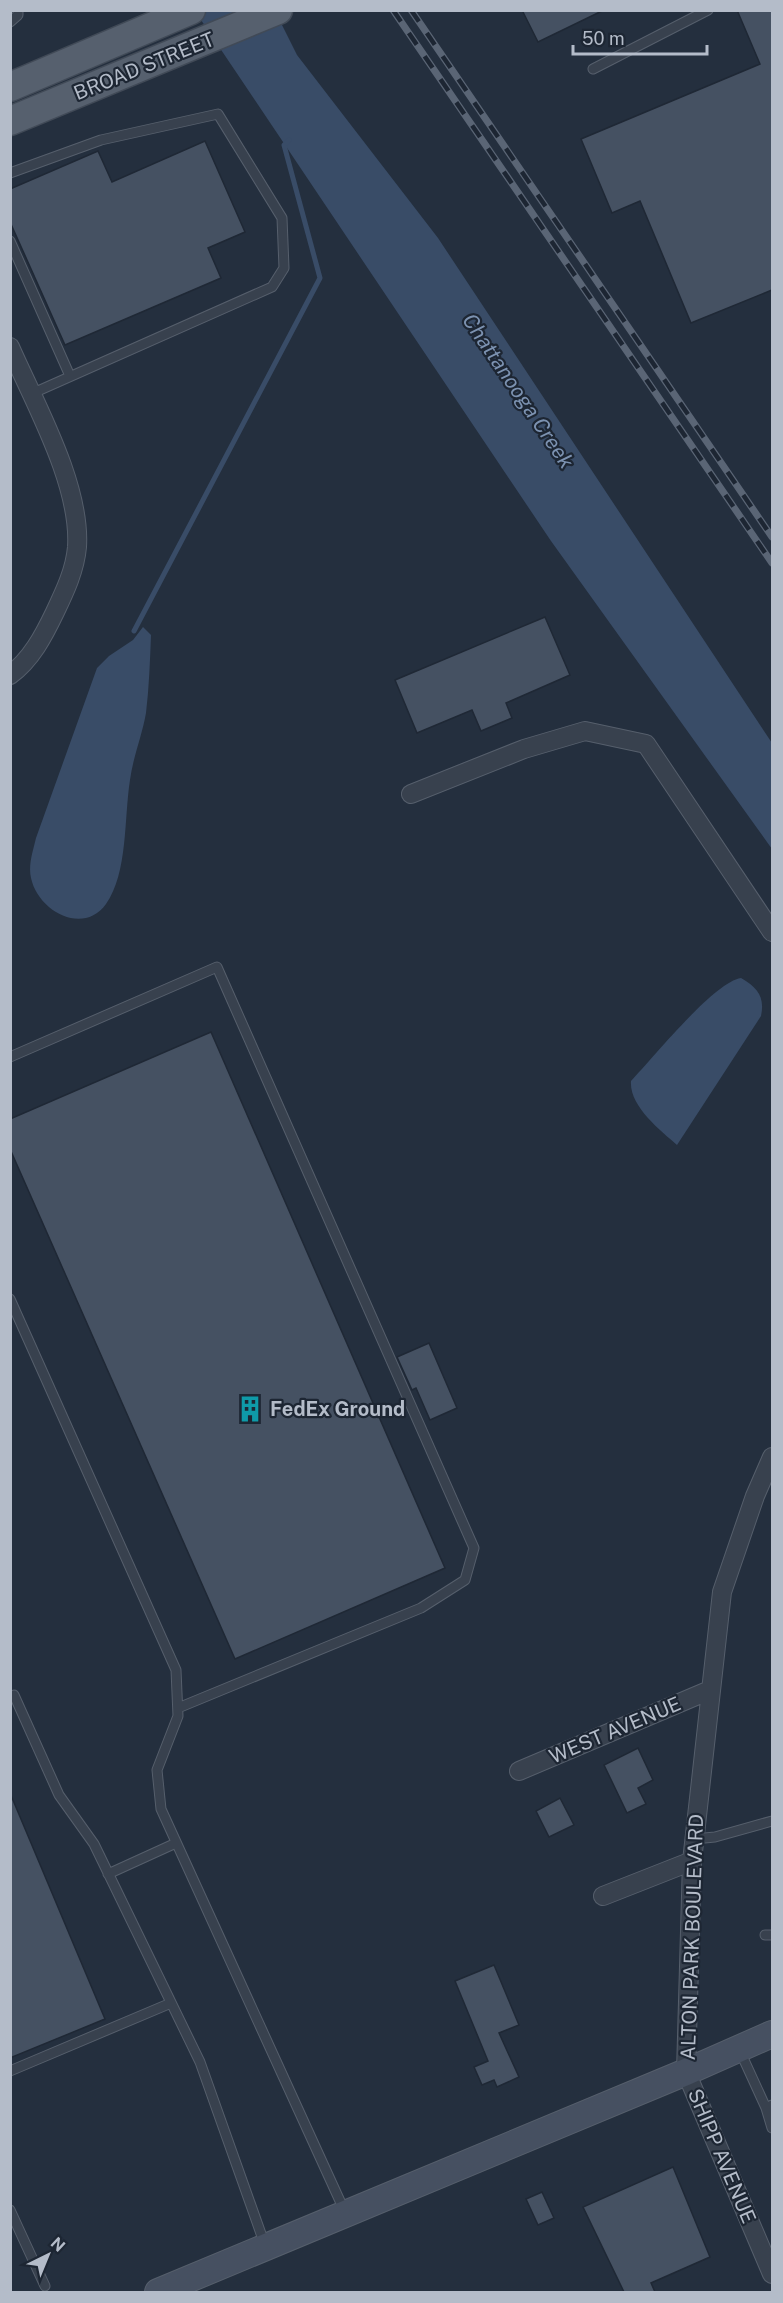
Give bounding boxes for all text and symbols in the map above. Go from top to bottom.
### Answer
scale bar [573,18,706,56]
street label: BROAD STREET [70,27,218,105]
text: 50 m [582,28,625,49]
water label: Chattanooga Creek [457,309,580,473]
building icon: FedEx Ground [235,1394,265,1424]
place label: FedEx Ground [270,1397,405,1421]
street label: WEST AVENUE [546,1691,684,1769]
street label: ALTON PARK BOULEVARD [676,1813,708,2061]
street label: SHIPP AVENUE [683,2085,761,2227]
north arrow [18,2225,78,2285]
text: N [47,2233,69,2256]

